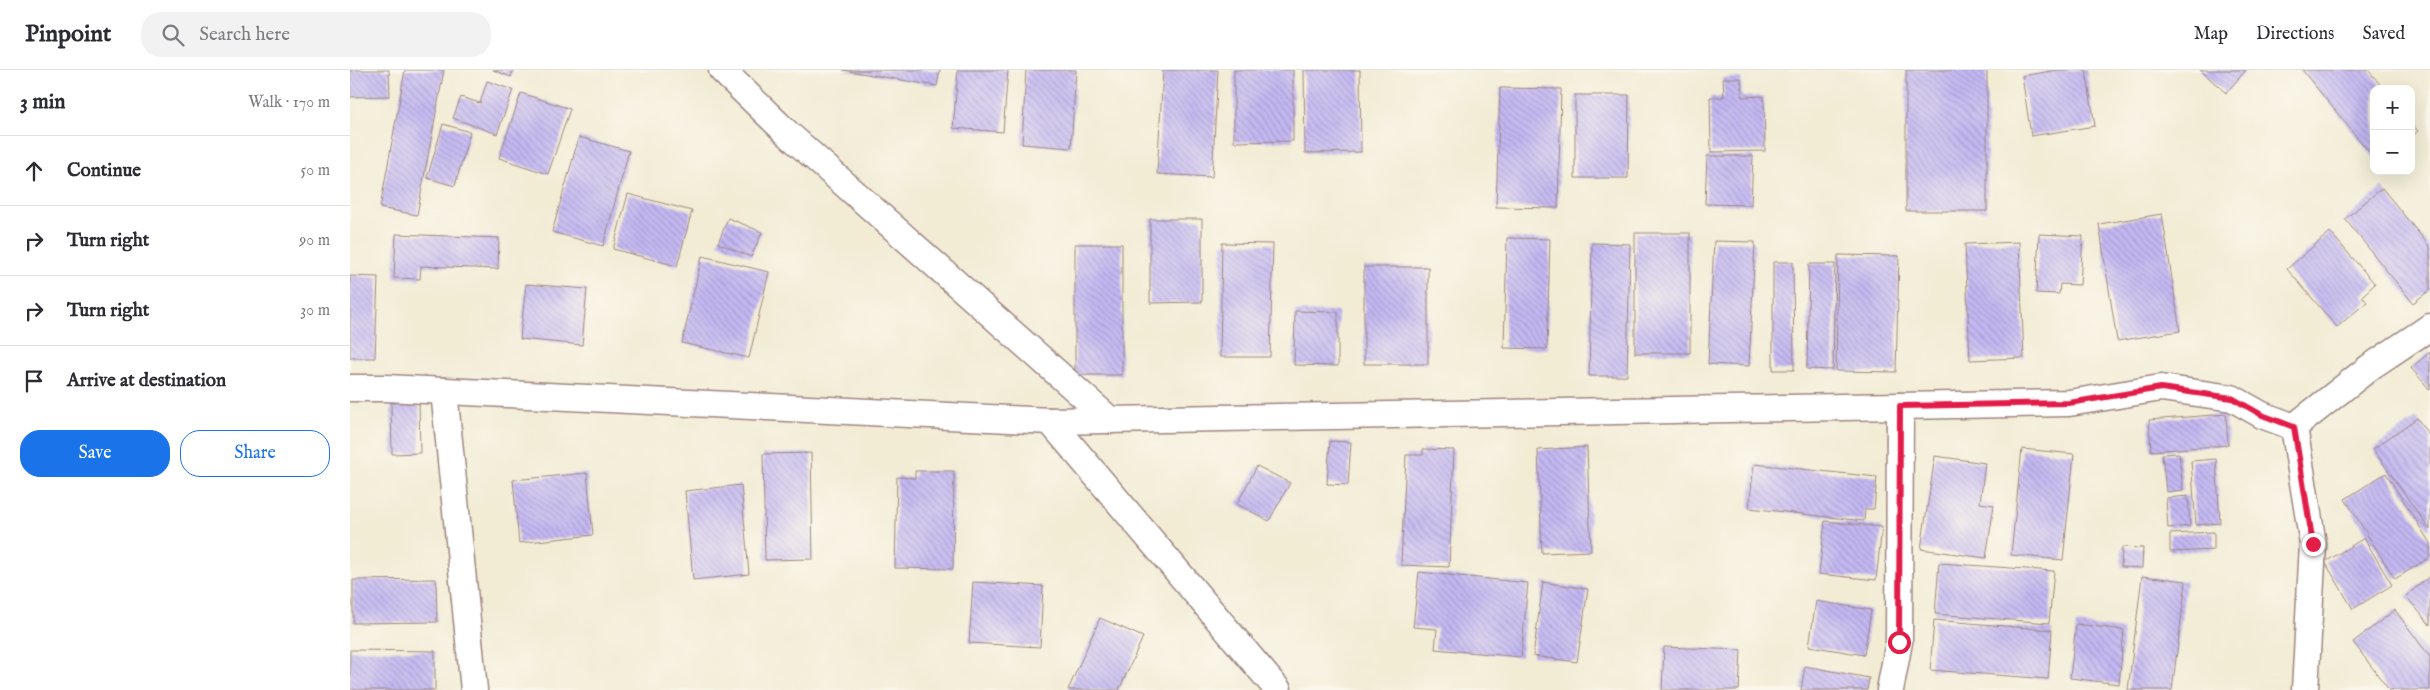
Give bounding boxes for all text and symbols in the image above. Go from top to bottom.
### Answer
search box [141,12,491,57]
text: Pinpoint [25,19,111,50]
icon: search [159,21,187,49]
text: Search here [199,23,290,47]
text: Map [2194,23,2228,46]
text: Directions [2256,23,2334,46]
text: Saved [2362,23,2405,46]
map controls [2370,85,2415,175]
button: + [2370,85,2415,130]
text: 3 min [20,89,65,116]
text: Walk · 170 m [248,93,330,113]
button: − [2370,130,2415,175]
icon: ahead [20,157,48,185]
text: Continue [67,159,141,183]
text: 50 m [301,161,330,181]
icon: right [20,227,48,255]
text: Turn right [67,229,149,253]
text: 90 m [299,231,330,251]
icon: right [20,297,48,325]
text: Turn right [67,299,149,323]
text: 30 m [300,301,330,321]
icon: arrive [20,367,48,395]
text: Arrive at destination [67,369,226,393]
button: Save [20,430,170,477]
button: Share [180,430,330,477]
route end [2302,533,2325,556]
route start [1888,631,1911,654]

